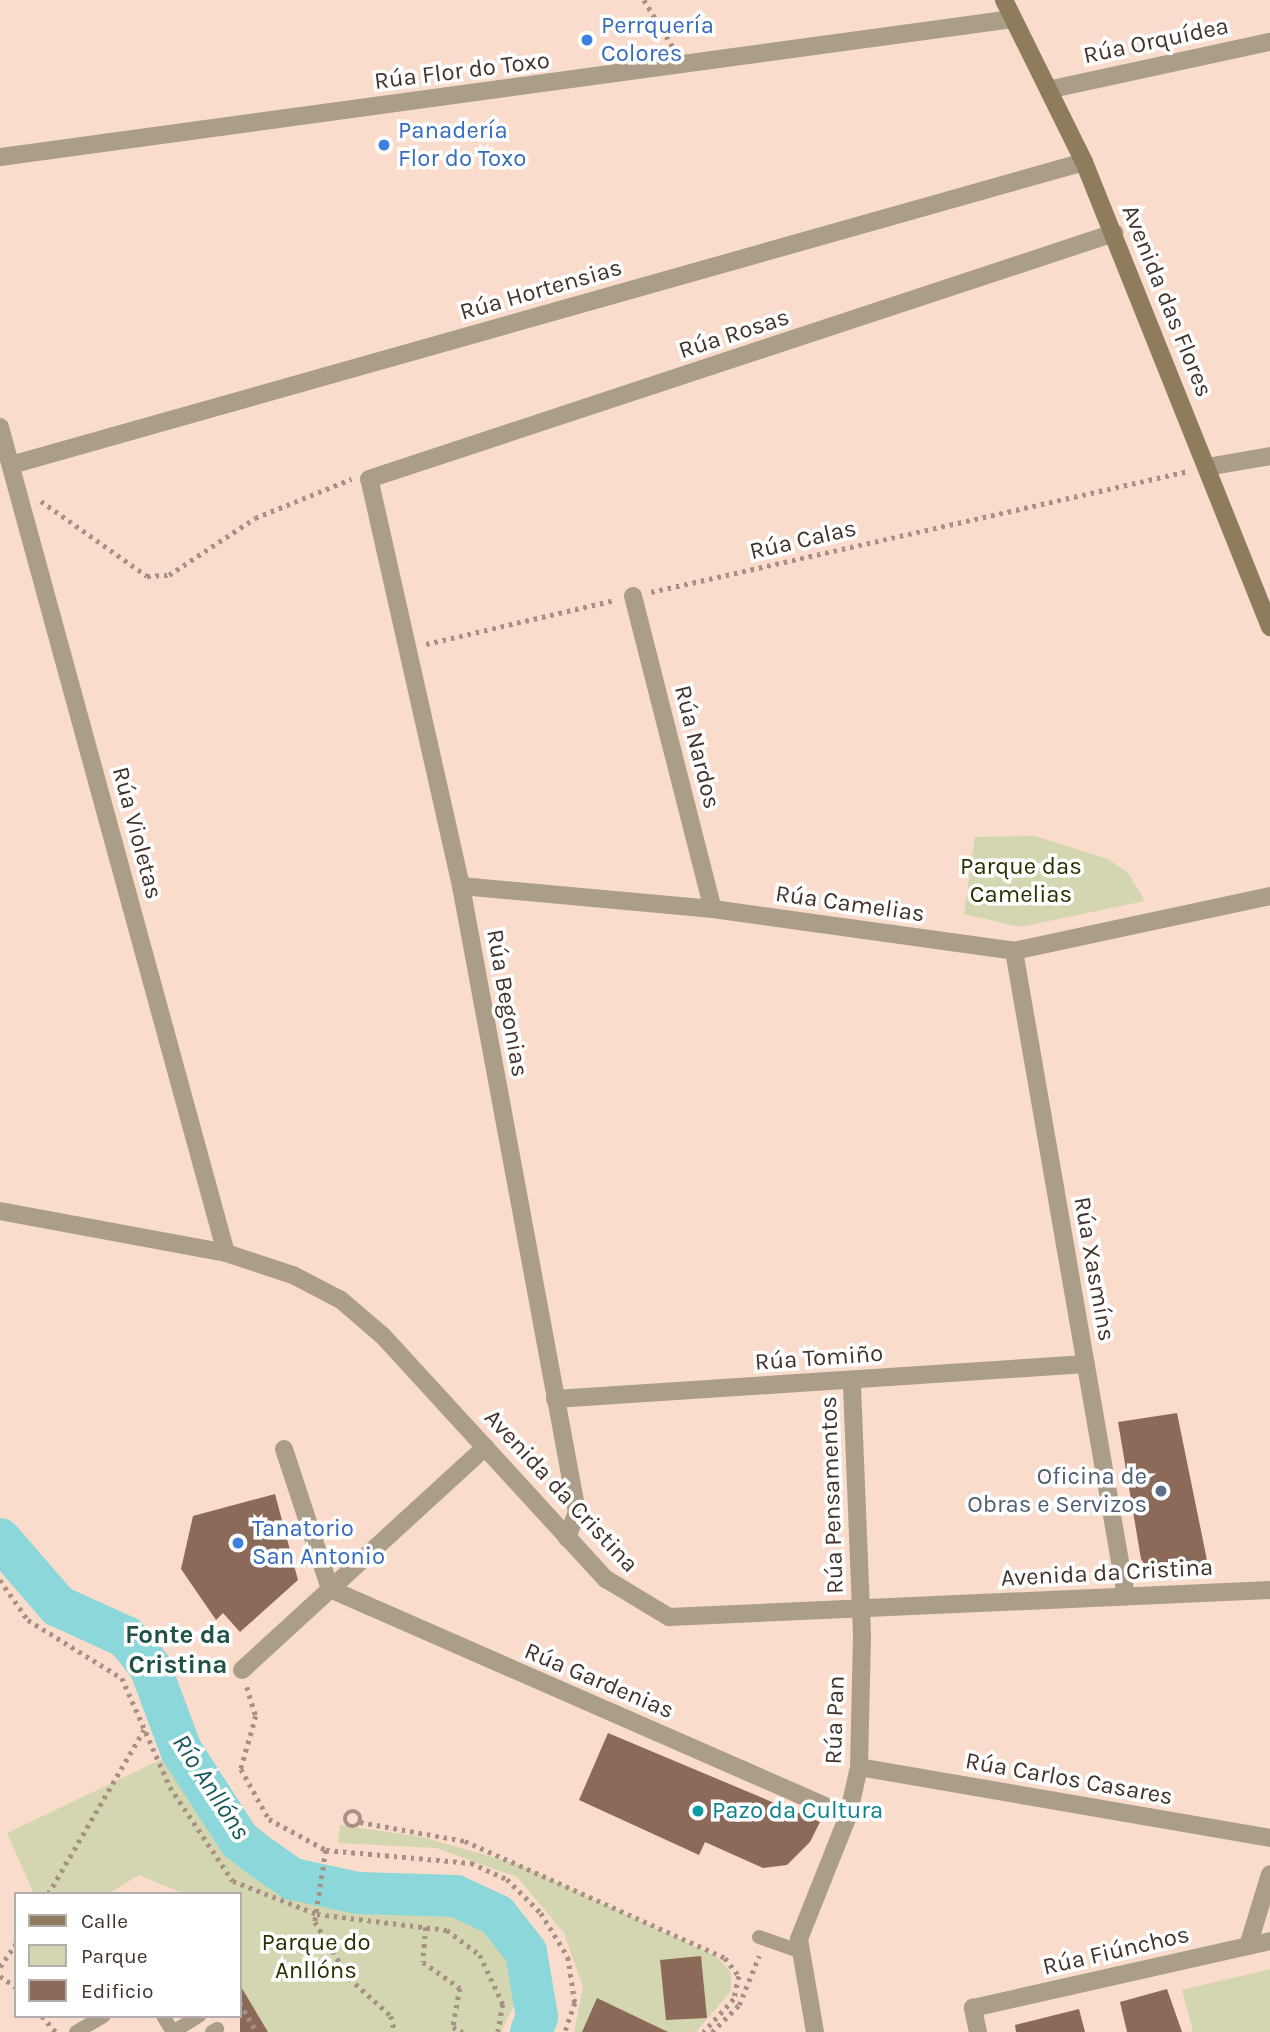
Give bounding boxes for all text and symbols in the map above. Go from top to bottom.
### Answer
place label: Perrquería Colores [601,12,714,68]
street label: Rúa Orquídea [1081,12,1231,70]
marker: Perrquería Colores [579,32,595,48]
street label: Rúa Flor do Toxo [373,46,551,96]
place label: Panadería Flor do Toxo [398,117,526,173]
marker: Panadería Flor do Toxo [376,137,392,153]
street label: Avenida das Flores [1115,201,1219,401]
street label: Rúa Hortensias [457,253,625,327]
street label: Rúa Rosas [675,303,793,365]
street label: Rúa Calas [747,514,859,566]
street label: Rúa Nardos [668,682,726,812]
street label: Rúa Violetas [106,764,168,902]
park label: Parque das Camelias [960,853,1082,909]
street label: Rúa Camelias [773,879,927,929]
street label: Rúa Begonias [480,927,534,1079]
street label: Rúa Xasmíns [1067,1195,1121,1343]
street label: Rúa Tomiño [754,1339,884,1377]
street label: Rúa Pensamentos [814,1396,850,1594]
street label: Avenida da Cristina [478,1403,644,1579]
place label: Oficina de Obras e Servizos [967,1463,1147,1519]
marker: Oficina de Obras e Servizos [1153,1483,1169,1499]
place label: Tanatorio San Antonio [252,1515,385,1571]
marker: Tanatorio San Antonio [230,1535,246,1551]
street label: Avenida da Cristina [1000,1553,1214,1593]
district label: Fonte da Cristina [125,1619,231,1680]
street label: Rúa Gardenias [520,1637,678,1725]
street label: Rúa Pan [819,1675,851,1765]
water label: Río Anllóns [165,1728,257,1846]
street label: Rúa Carlos Casares [963,1747,1175,1811]
place label: Pazo da Cultura [712,1797,883,1825]
marker: Pazo da Cultura [690,1803,706,1819]
legend [14,1892,242,2018]
text: Calle [81,1909,128,1933]
street label: Rúa Fiúnchos [1040,1920,1192,1982]
park label: Parque do Anllóns [261,1929,371,1985]
text: Parque [81,1944,148,1968]
text: Edificio [81,1979,154,2003]

